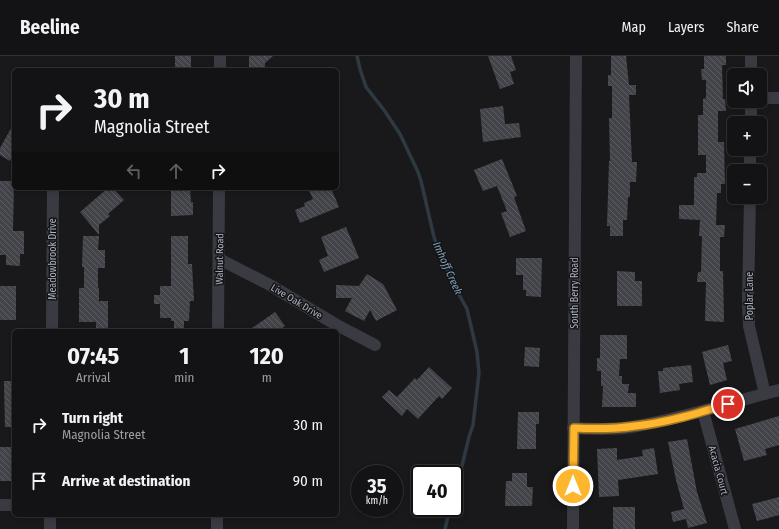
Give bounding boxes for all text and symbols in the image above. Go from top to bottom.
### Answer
text: Beeline [20,16,80,39]
text: Map [622,19,646,36]
text: Layers [668,19,704,36]
text: Share [726,19,759,36]
map controls [727,68,767,204]
button: sound [727,68,767,108]
text: 30 m [94,82,150,115]
icon: right [28,84,80,136]
text: Magnolia Street [94,116,209,138]
button: + [727,116,767,156]
icon: left [123,160,145,182]
icon: ahead [165,160,187,182]
icon: right [207,160,229,182]
button: − [727,164,767,204]
street label: Meadowbrook Drive [47,218,59,300]
street label: Walnut Road [214,233,226,285]
water label: Imhoff Creek [430,240,465,297]
street label: South Berry Road [569,257,581,329]
street label: Poplar Lane [744,272,756,320]
street label: Live Oak Drive [269,282,324,322]
text: 07:45 [67,342,119,370]
text: 1 [179,342,189,370]
text: 120 [250,342,284,370]
text: Arrival [76,370,110,385]
text: min [174,370,194,385]
text: m [262,370,272,385]
pin [711,387,745,421]
icon: arrive [717,393,739,415]
text: Turn right [62,409,123,427]
icon: right [28,414,50,436]
text: 30 m [293,416,323,434]
text: Magnolia Street [62,427,145,442]
street label: Acacia Court [706,444,731,497]
speed limit sign: 40 [411,465,463,517]
position arrow [552,465,594,507]
icon: arrive [28,470,50,492]
text: Arrive at destination [62,472,190,490]
text: 90 m [293,472,323,490]
text: 35 [367,474,387,498]
text: km/h [366,495,388,507]

